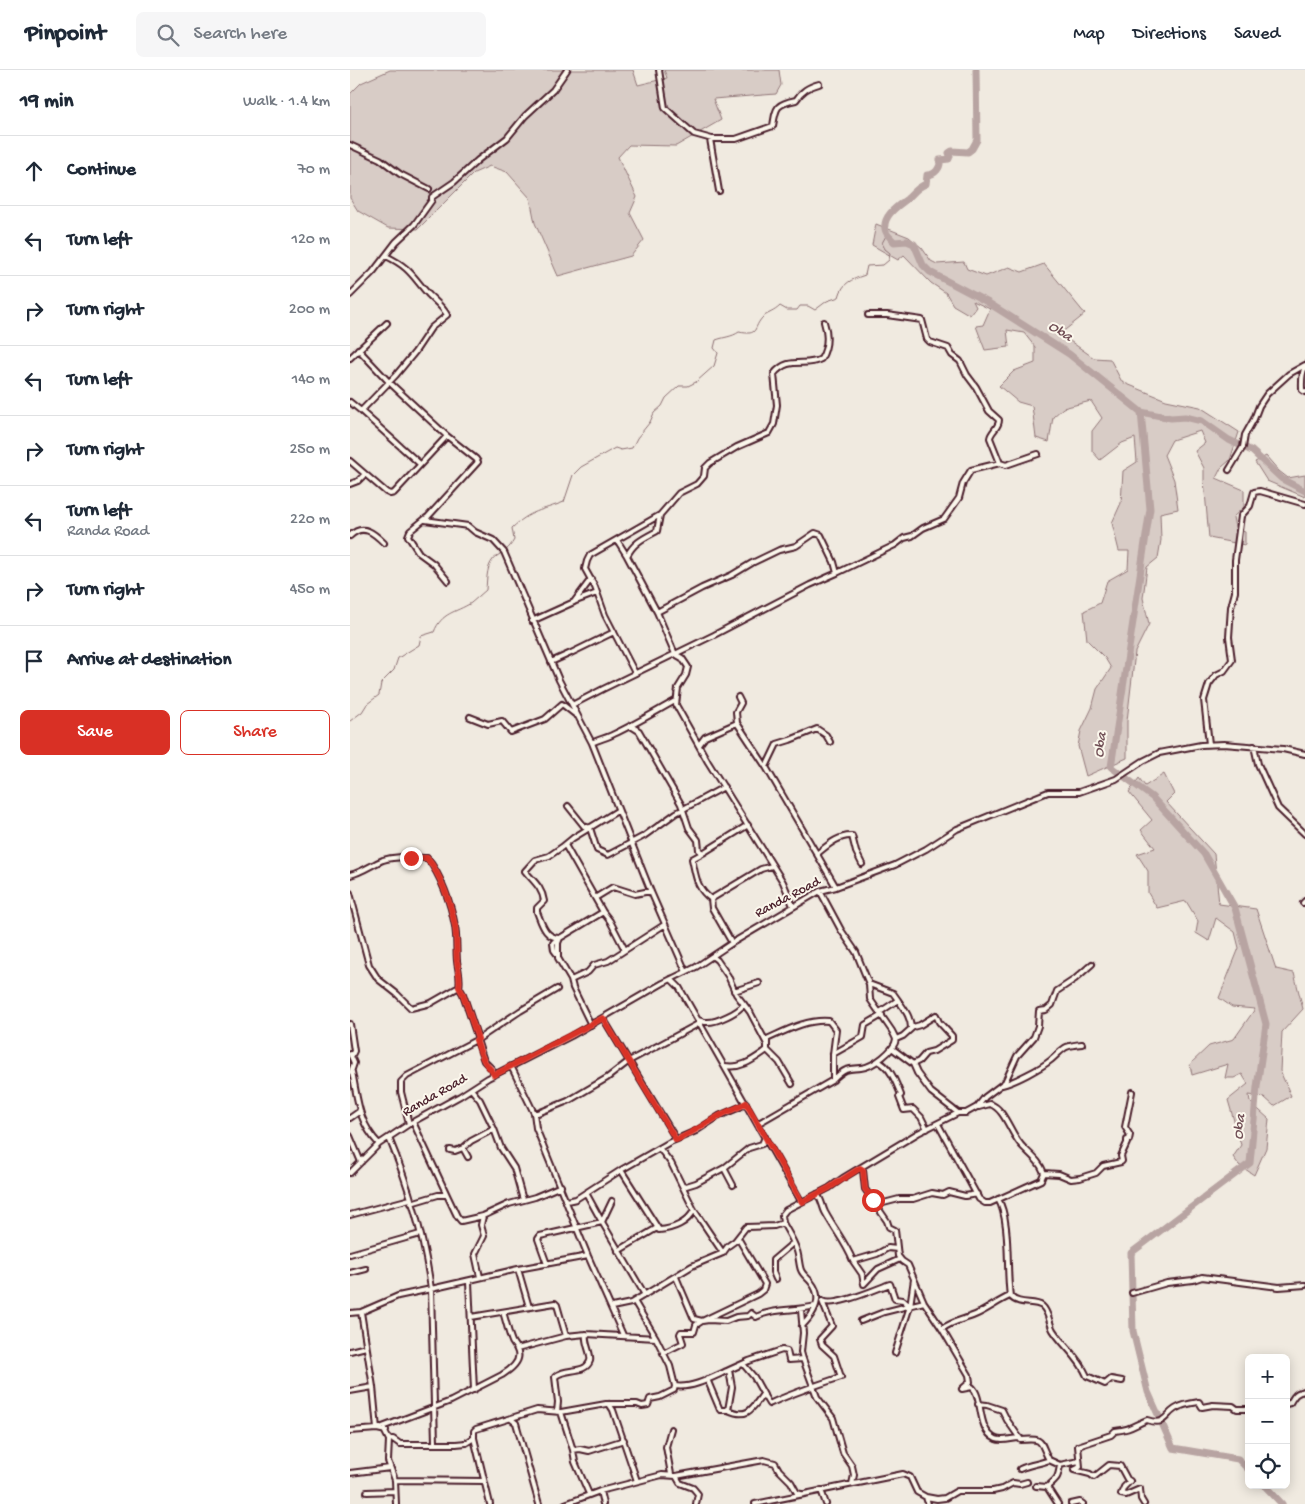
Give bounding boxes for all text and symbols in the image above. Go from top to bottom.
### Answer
search box [136,12,486,57]
text: Pinpoint [25,20,106,49]
icon: search [154,21,182,49]
text: Search here [194,23,287,46]
text: Map [1073,24,1105,45]
text: Directions [1133,24,1206,45]
text: Saved [1234,24,1280,45]
text: 19 min [20,90,73,115]
text: Walk · 1.4 km [243,93,330,112]
icon: ahead [20,157,48,185]
text: Continue [67,159,136,182]
text: 70 m [297,161,330,180]
icon: left [20,227,48,255]
text: Turn left [67,229,131,252]
text: 120 m [291,231,330,250]
icon: right [20,297,48,325]
text: Turn right [67,299,143,322]
text: 200 m [289,301,330,320]
water label: Oba [1045,318,1077,347]
icon: left [20,367,48,395]
text: Turn left [67,369,131,392]
text: 140 m [292,371,330,390]
icon: right [20,437,48,465]
text: Turn right [67,439,143,462]
text: 250 m [290,441,330,460]
text: Turn left [67,500,131,523]
icon: left [20,507,48,535]
text: 220 m [290,511,330,530]
text: Randa Road [67,523,149,542]
icon: right [20,577,48,605]
text: Turn right [67,579,143,602]
text: 450 m [290,581,330,600]
icon: arrive [20,647,48,675]
text: Arrive at destination [67,649,231,672]
button: Save [20,710,170,755]
button: Share [180,710,330,755]
water label: Oba [1090,730,1112,759]
route end [400,847,423,870]
street label: Randa Road [752,873,825,922]
street label: Randa Road [400,1070,472,1121]
water label: Oba [1230,1112,1250,1141]
route start [862,1189,885,1212]
map controls [1245,1354,1290,1489]
button: + [1245,1354,1290,1399]
button: − [1245,1399,1290,1444]
button: locate [1245,1444,1290,1489]

